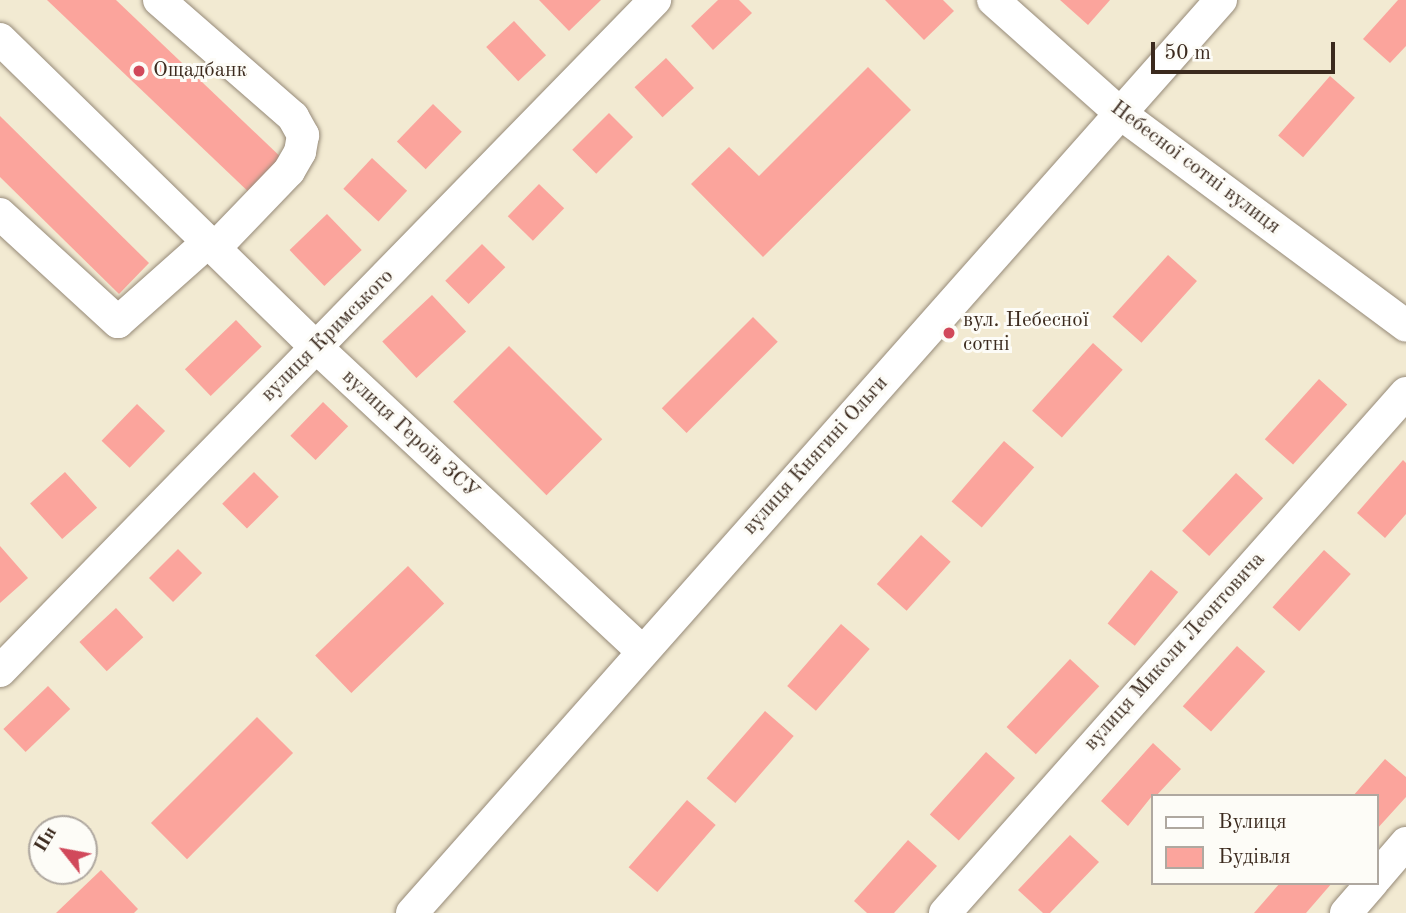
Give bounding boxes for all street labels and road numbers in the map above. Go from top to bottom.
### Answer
street label: Небесної сотні вулиця [1105,96,1285,240]
street label: вулиця Кримського [256,264,400,408]
street label: вулиця Героїв ЗСУ [336,365,484,505]
street label: вулиця Княгині Ольги [738,371,894,541]
street label: вулиця Миколи Леонтовича [1079,548,1271,756]

